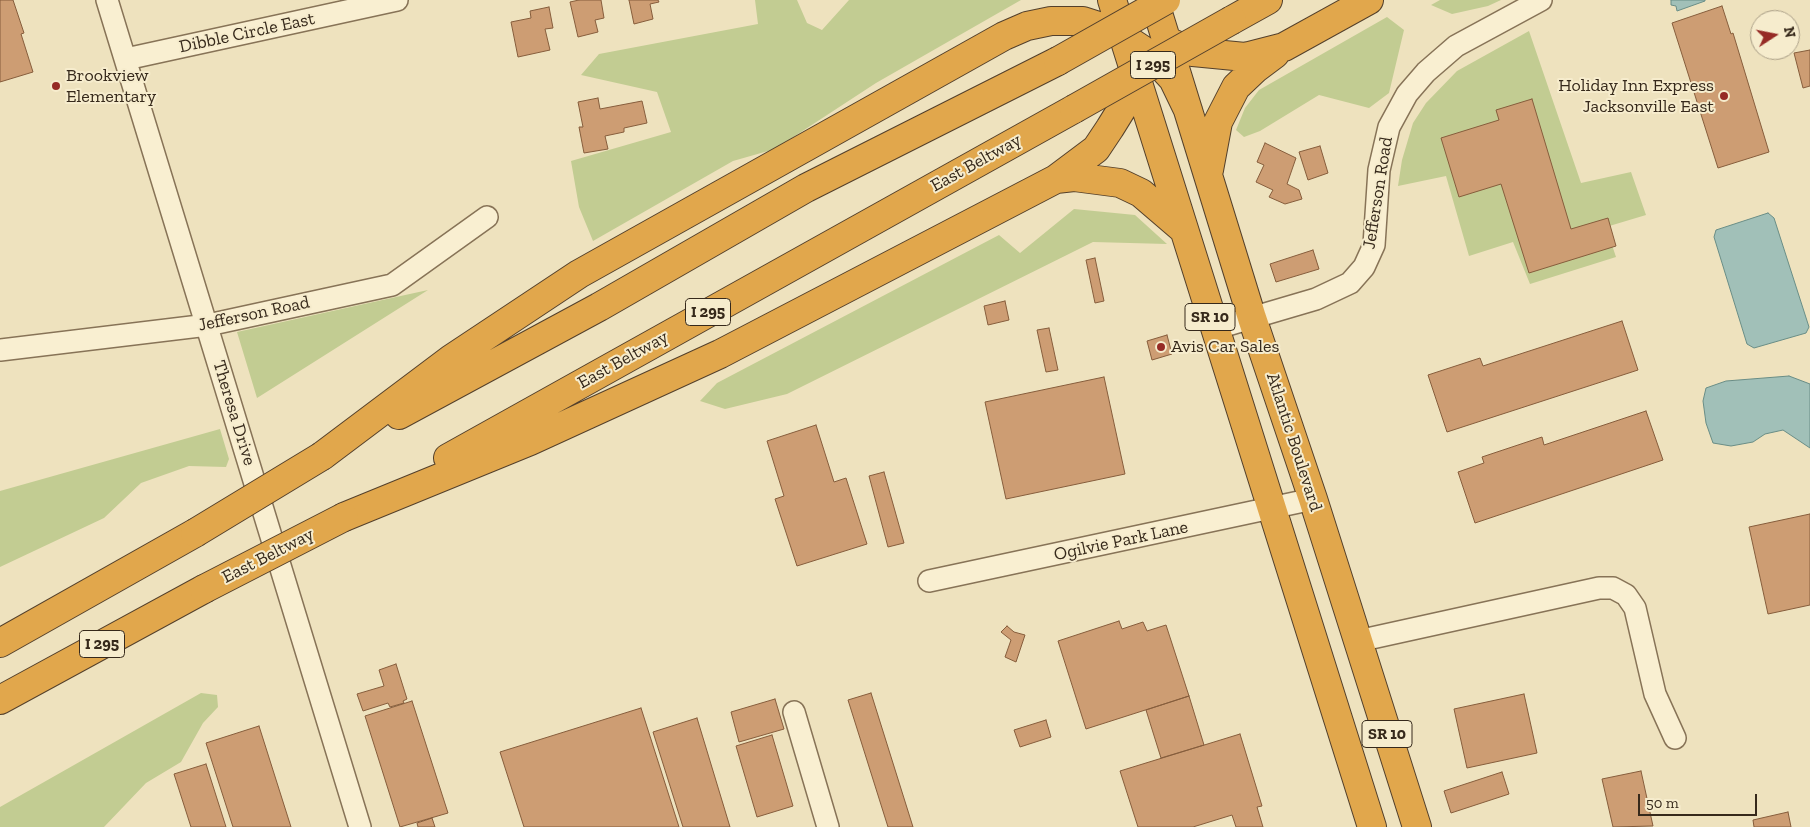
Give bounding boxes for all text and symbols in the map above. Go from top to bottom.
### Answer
street label: Dibble Circle East [177,8,317,58]
north arrow [1750,10,1800,60]
text: N [1780,25,1799,39]
road number: I 295 [1130,52,1176,78]
place label: Brookview Elementary [66,65,156,108]
place label: Holiday Inn Express Jacksonville East [1558,75,1714,118]
marker: Brookview Elementary [50,80,62,92]
marker: Holiday Inn Express Jacksonville East [1718,90,1730,102]
street label: East Beltway [927,129,1025,197]
street label: Jefferson Road [1358,135,1398,251]
street label: Jefferson Road [196,292,312,336]
road number: I 295 [686,298,730,326]
road number: SR 10 [1185,304,1235,330]
street label: East Beltway [574,326,672,394]
place label: Avis Car Sales [1171,336,1279,358]
marker: Avis Car Sales [1155,341,1167,353]
street label: Theresa Drive [208,358,260,468]
street label: Atlantic Boulevard [1261,370,1327,514]
street label: Ogilvie Park Lane [1052,516,1190,566]
street label: East Beltway [219,524,317,588]
road number: I 295 [80,630,124,658]
road number: SR 10 [1362,721,1412,748]
scale bar [1640,784,1759,816]
text: 50 m [1646,794,1679,812]

